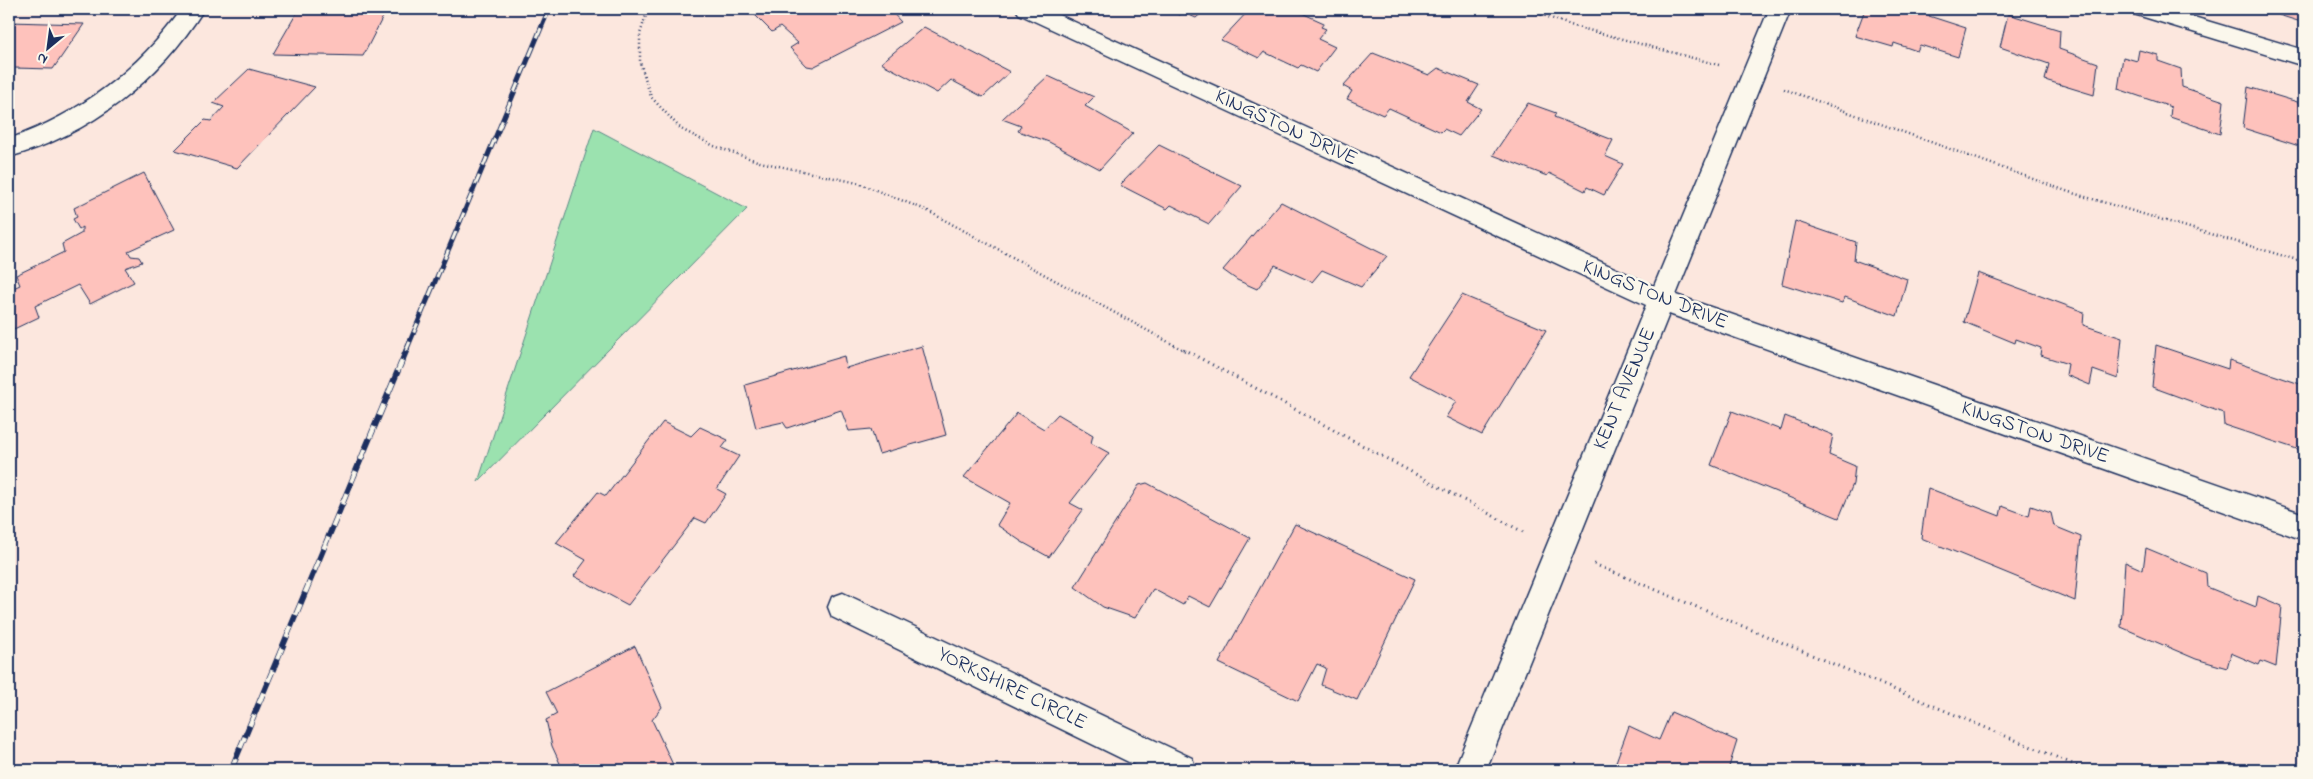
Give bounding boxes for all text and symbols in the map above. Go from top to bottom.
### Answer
north arrow [22,22,72,72]
text: N [33,47,52,70]
street label: KINGSTON DRIVE [1210,82,1362,174]
street label: KINGSTON DRIVE [1578,252,1732,338]
street label: KENT AVENUE [1586,323,1664,455]
street label: KINGSTON DRIVE [1957,394,2113,472]
street label: YORKSHIRE CIRCLE [932,640,1092,738]

